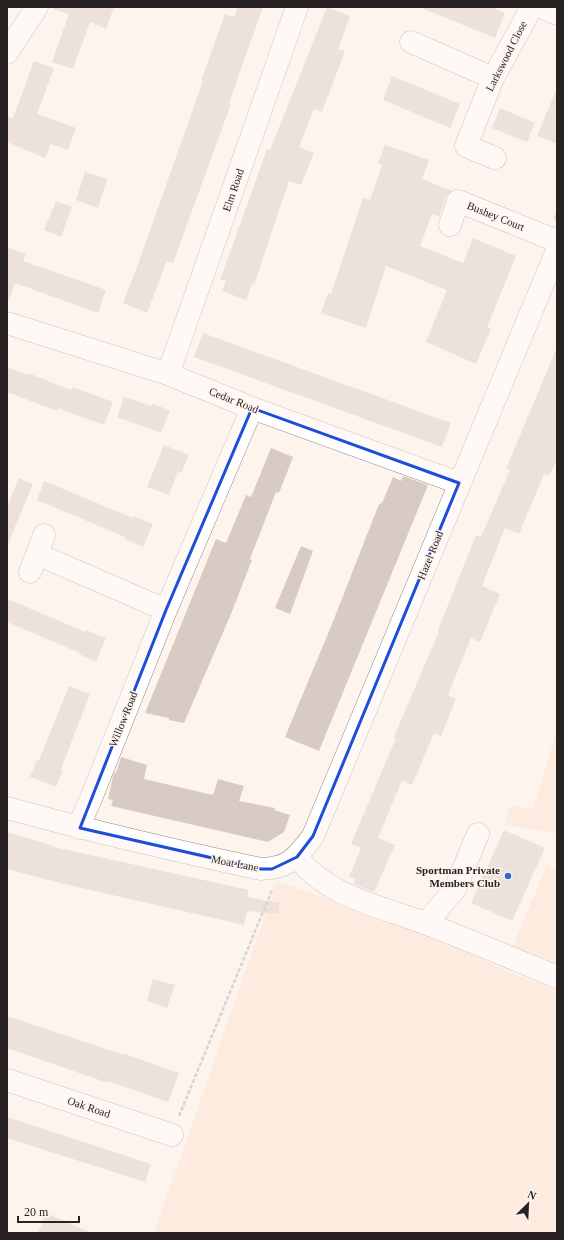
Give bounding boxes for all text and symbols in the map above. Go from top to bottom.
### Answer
street label: Larkswood Close [483,19,529,93]
street label: Elm Road [220,167,246,213]
street label: Bushey Court [466,199,526,233]
street label: Cedar Road [208,385,261,416]
street label: Hazel Road [415,528,445,581]
street label: Willow Road [106,689,140,748]
street label: Moat Lane [210,853,260,873]
place label: Sportman Private Members Club [416,864,500,889]
marker: Sportman Private Members Club [503,871,513,881]
street label: Oak Road [66,1094,112,1120]
north arrow [508,1184,548,1224]
text: N [526,1188,538,1202]
scale bar [18,1198,79,1224]
text: 20 m [24,1205,49,1219]

